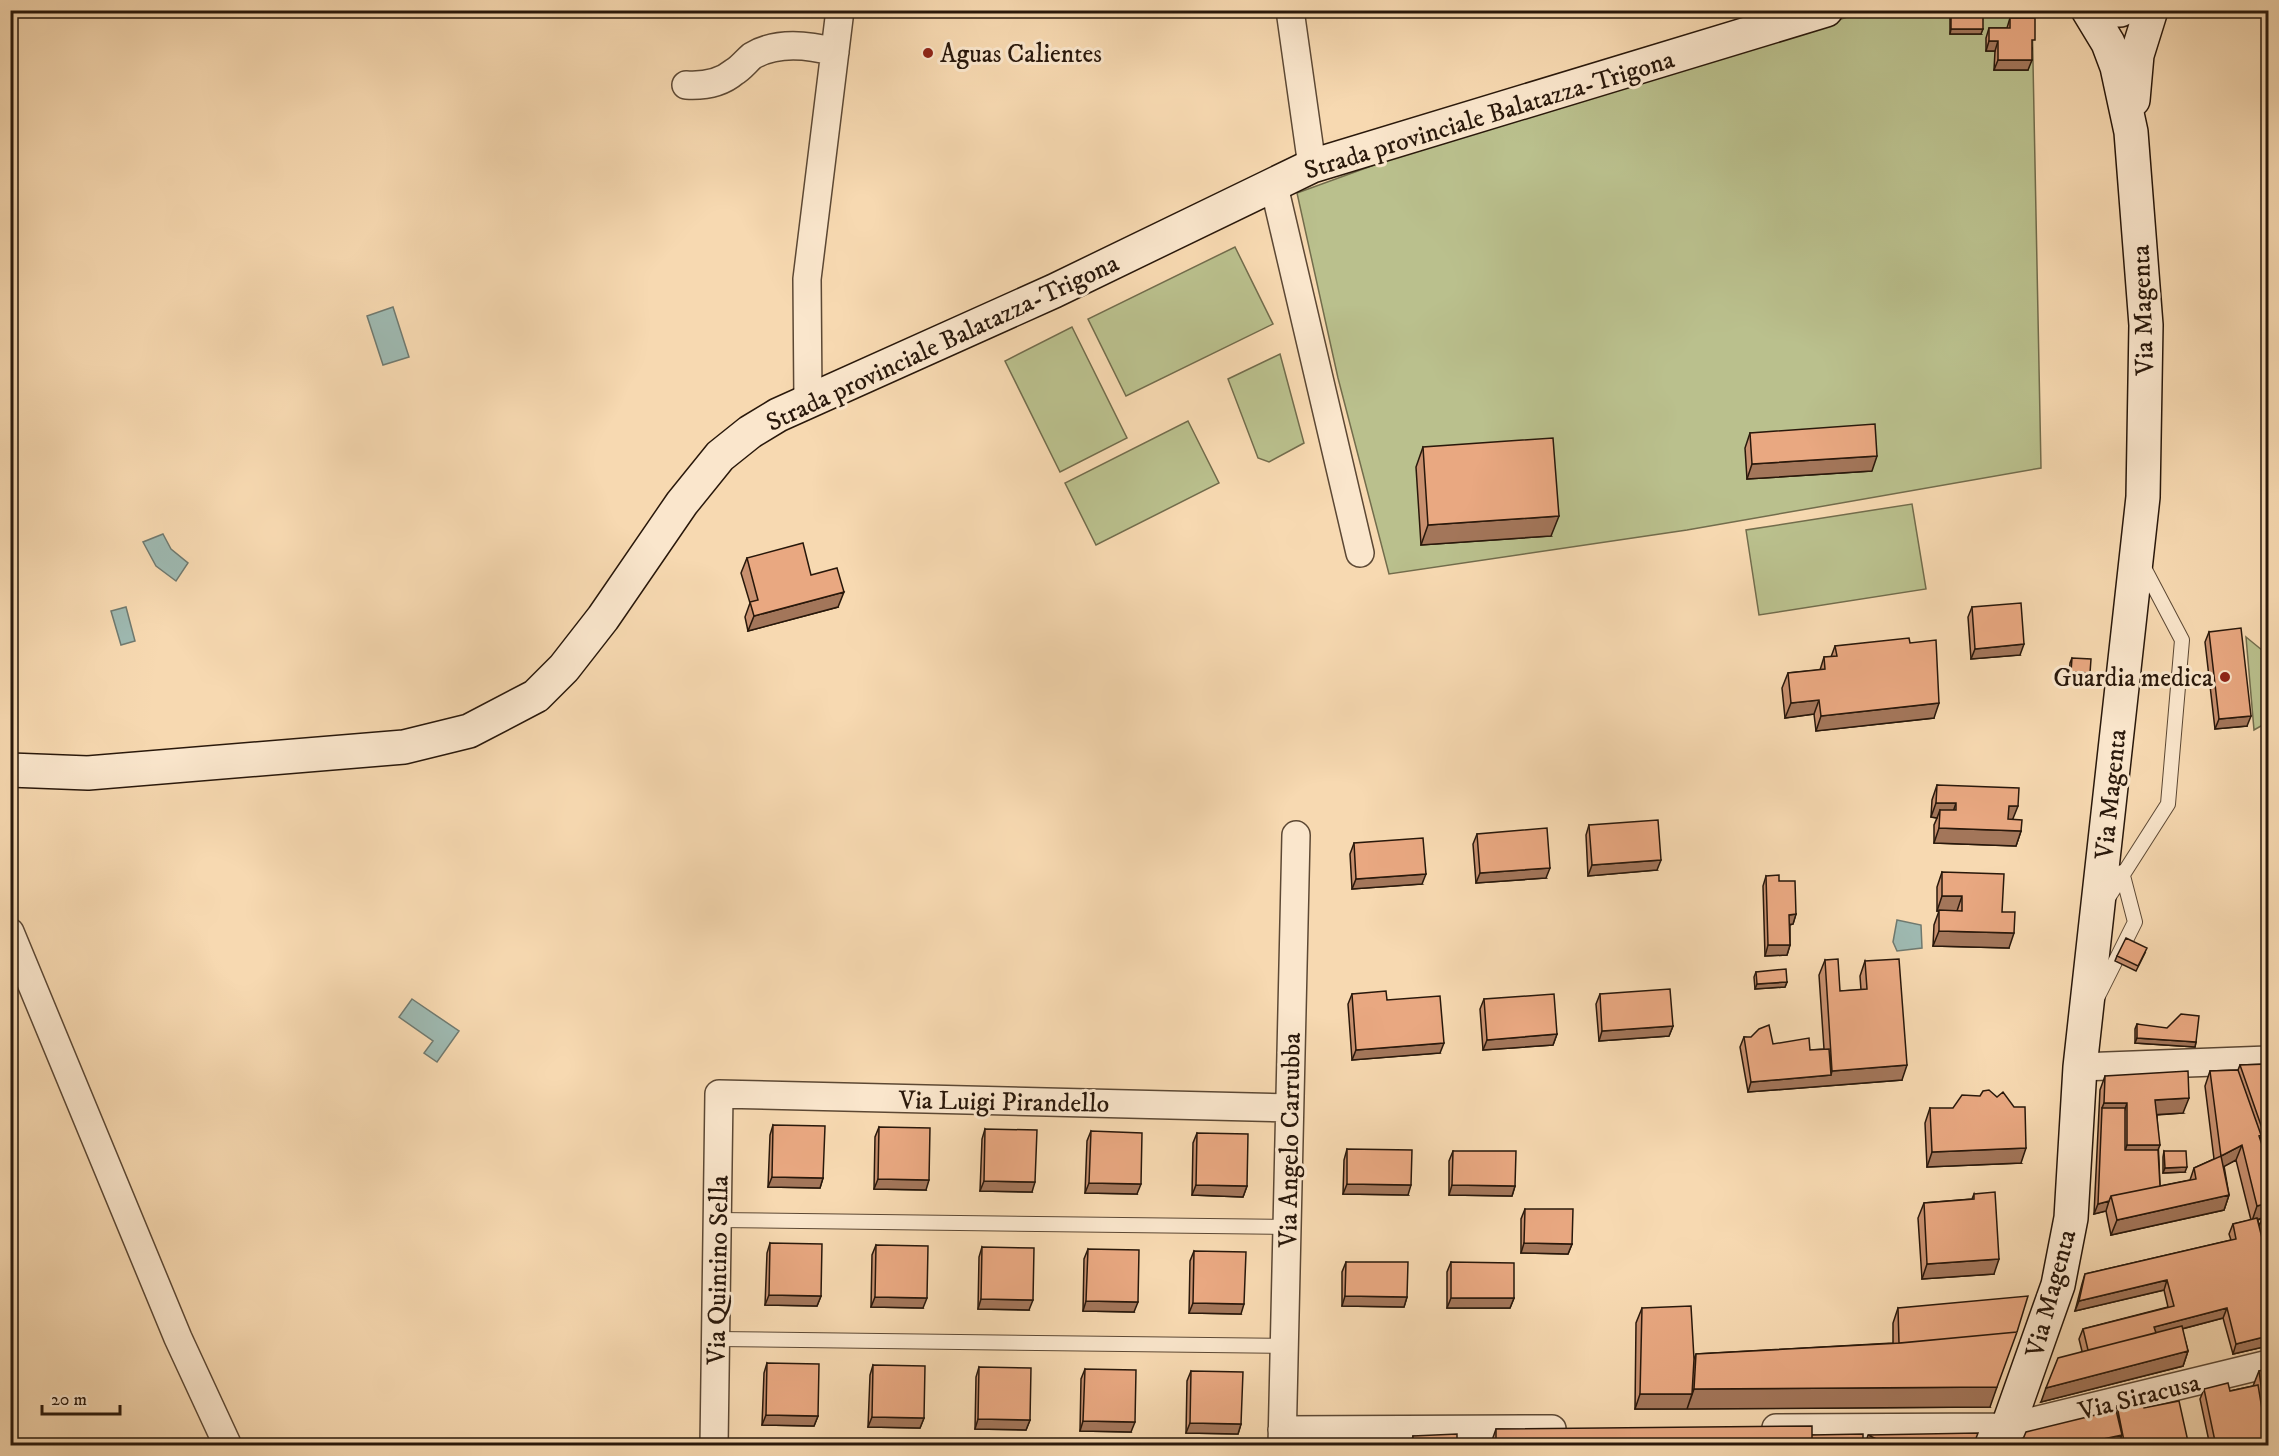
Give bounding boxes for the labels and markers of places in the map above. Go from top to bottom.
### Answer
place label: Aguas Calientes [940,38,1102,71]
marker: Aguas Calientes [921,46,935,60]
place label: Guardia medica [2053,662,2213,695]
marker: Guardia medica [2218,670,2232,684]

